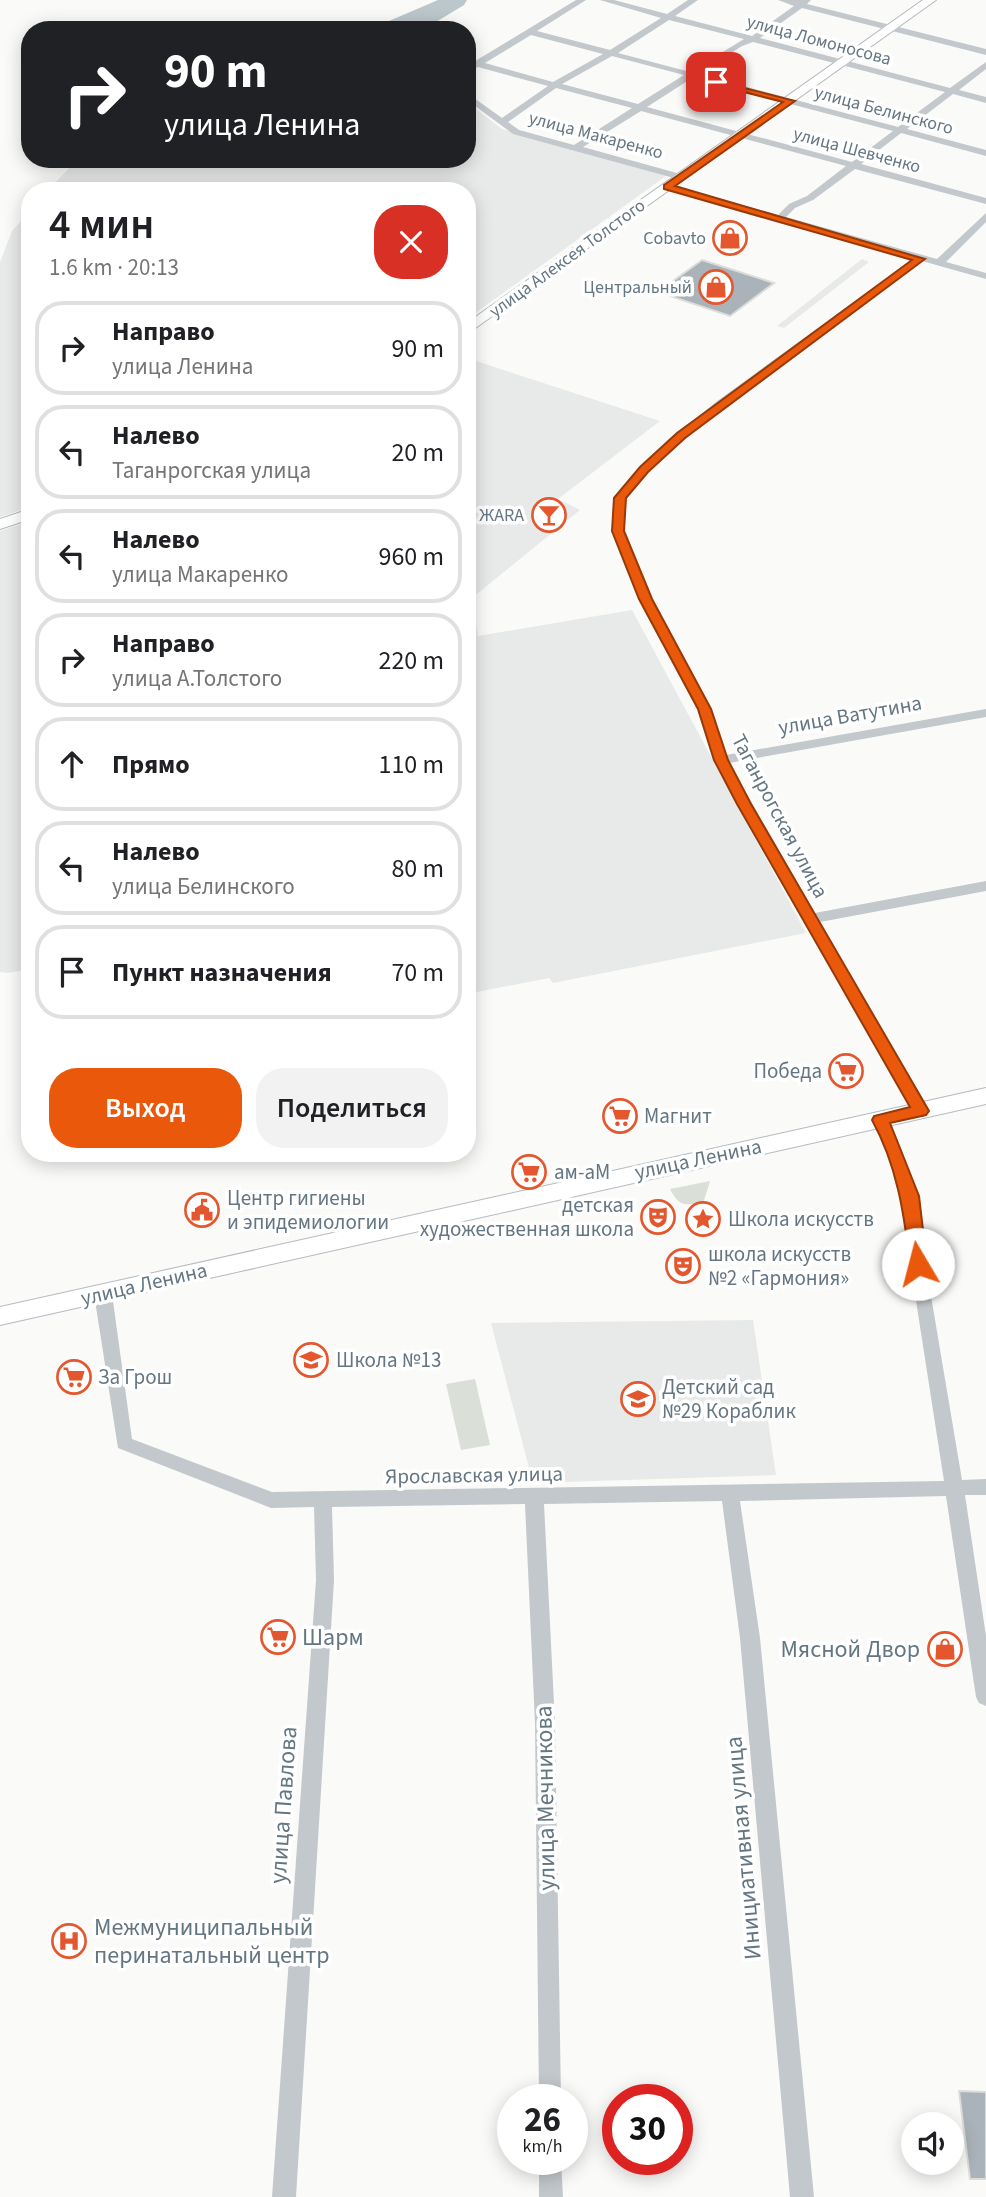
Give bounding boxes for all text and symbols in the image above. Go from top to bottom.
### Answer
street label: улица Ломоносова [744,9,894,72]
text: 90 m [164,37,268,107]
icon: right [49,49,140,140]
pin [686,52,746,112]
icon: arrive [697,63,735,101]
street label: улица Белинского [812,80,956,141]
text: улица Ленина [164,102,361,148]
street label: улица Макаренко [526,106,666,165]
street label: улица Шевченко [790,121,923,180]
street label: улица Алексея Толстого [484,193,651,324]
text: 4 мин [49,195,154,255]
button: close [374,205,448,279]
shop icon: Cobavto [711,219,749,257]
place label: Cobavto [643,226,706,251]
text: 1.6 km · 20:13 [49,251,179,284]
shop icon: Центральный [697,268,735,306]
place label: Центральный [583,275,692,300]
text: Направо [112,313,215,350]
icon: right [53,329,91,367]
text: 90 m [391,330,444,367]
text: улица Ленина [112,350,253,383]
text: Налево [112,417,200,454]
icon: left [53,433,91,471]
text: 20 m [391,434,444,471]
text: Таганрогская улица [112,454,311,487]
bar icon: ЖАRА [530,496,568,534]
place label: ЖАRА [479,503,524,528]
text: Налево [112,521,200,558]
icon: left [53,537,91,575]
text: 960 m [378,538,444,575]
text: улица Макаренко [112,558,289,591]
text: Направо [112,625,215,662]
icon: right [53,641,91,679]
text: 220 m [378,642,444,679]
text: улица А.Толстого [112,662,282,695]
street label: улица Ватутина [776,688,924,742]
street label: Таганрогская улица [724,729,836,903]
icon: ahead [53,745,91,783]
text: Прямо [112,746,190,783]
text: 110 m [378,746,444,783]
text: Налево [112,833,200,870]
icon: left [53,849,91,887]
text: 80 m [391,850,444,887]
text: улица Белинского [112,870,295,903]
icon: arrive [53,953,91,991]
text: Пункт назначения [112,954,332,991]
text: 70 m [391,954,444,991]
supermarket icon: Победа [827,1052,865,1090]
place label: Победа [753,1056,822,1086]
button: Выход [49,1068,242,1148]
button: Поделиться [256,1068,448,1148]
supermarket icon: Магнит [601,1097,639,1135]
place label: Магнит [644,1101,712,1131]
street label: улица Ленина [632,1131,764,1187]
supermarket icon: ам-аМ [510,1153,548,1191]
place label: ам-аМ [554,1157,610,1187]
place label: Центр гигиены и эпидемиологии [227,1183,389,1237]
place label: детская художественная школа [420,1190,634,1244]
public building icon: Центр гигиены и эпидемиологии [183,1191,221,1229]
theatre icon: детская художественная школа [639,1198,677,1236]
place icon: Школа искусств [684,1200,722,1238]
place label: Школа искусств [728,1204,874,1234]
position arrow [881,1227,955,1301]
place label: школа искусств №2 «Гармония» [708,1239,851,1293]
theatre icon: школа искусств №2 «Гармония» [664,1247,702,1285]
street label: улица Ленина [78,1255,210,1313]
school or university icon: Школа №13 [292,1341,330,1379]
place label: Школа №13 [336,1345,441,1375]
supermarket icon: За Грош [55,1358,93,1396]
place label: За Грош [98,1362,172,1392]
place label: Детский сад №29 Кораблик [662,1372,796,1426]
school or university icon: Детский сад №29 Кораблик [619,1380,657,1418]
street label: Ярославская улица [385,1458,563,1492]
supermarket icon: Шарм [259,1618,297,1656]
place label: Шарм [302,1620,364,1655]
shop icon: Мясной Двор [926,1630,964,1668]
place label: Мясной Двор [780,1632,920,1667]
street label: улица Мечникова [526,1705,565,1891]
street label: улица Павлова [261,1725,306,1885]
street label: Инициативная улица [716,1735,771,1961]
place label: Межмуниципальный перинатальный центр [94,1910,330,1973]
hospital icon: Межмуниципальный перинатальный центр [50,1922,88,1960]
speed limit sign: 30 [602,2084,693,2175]
text: 26 [524,2095,561,2145]
map controls [901,2112,964,2175]
button: sound [901,2112,964,2175]
text: km/h [523,2134,562,2159]

